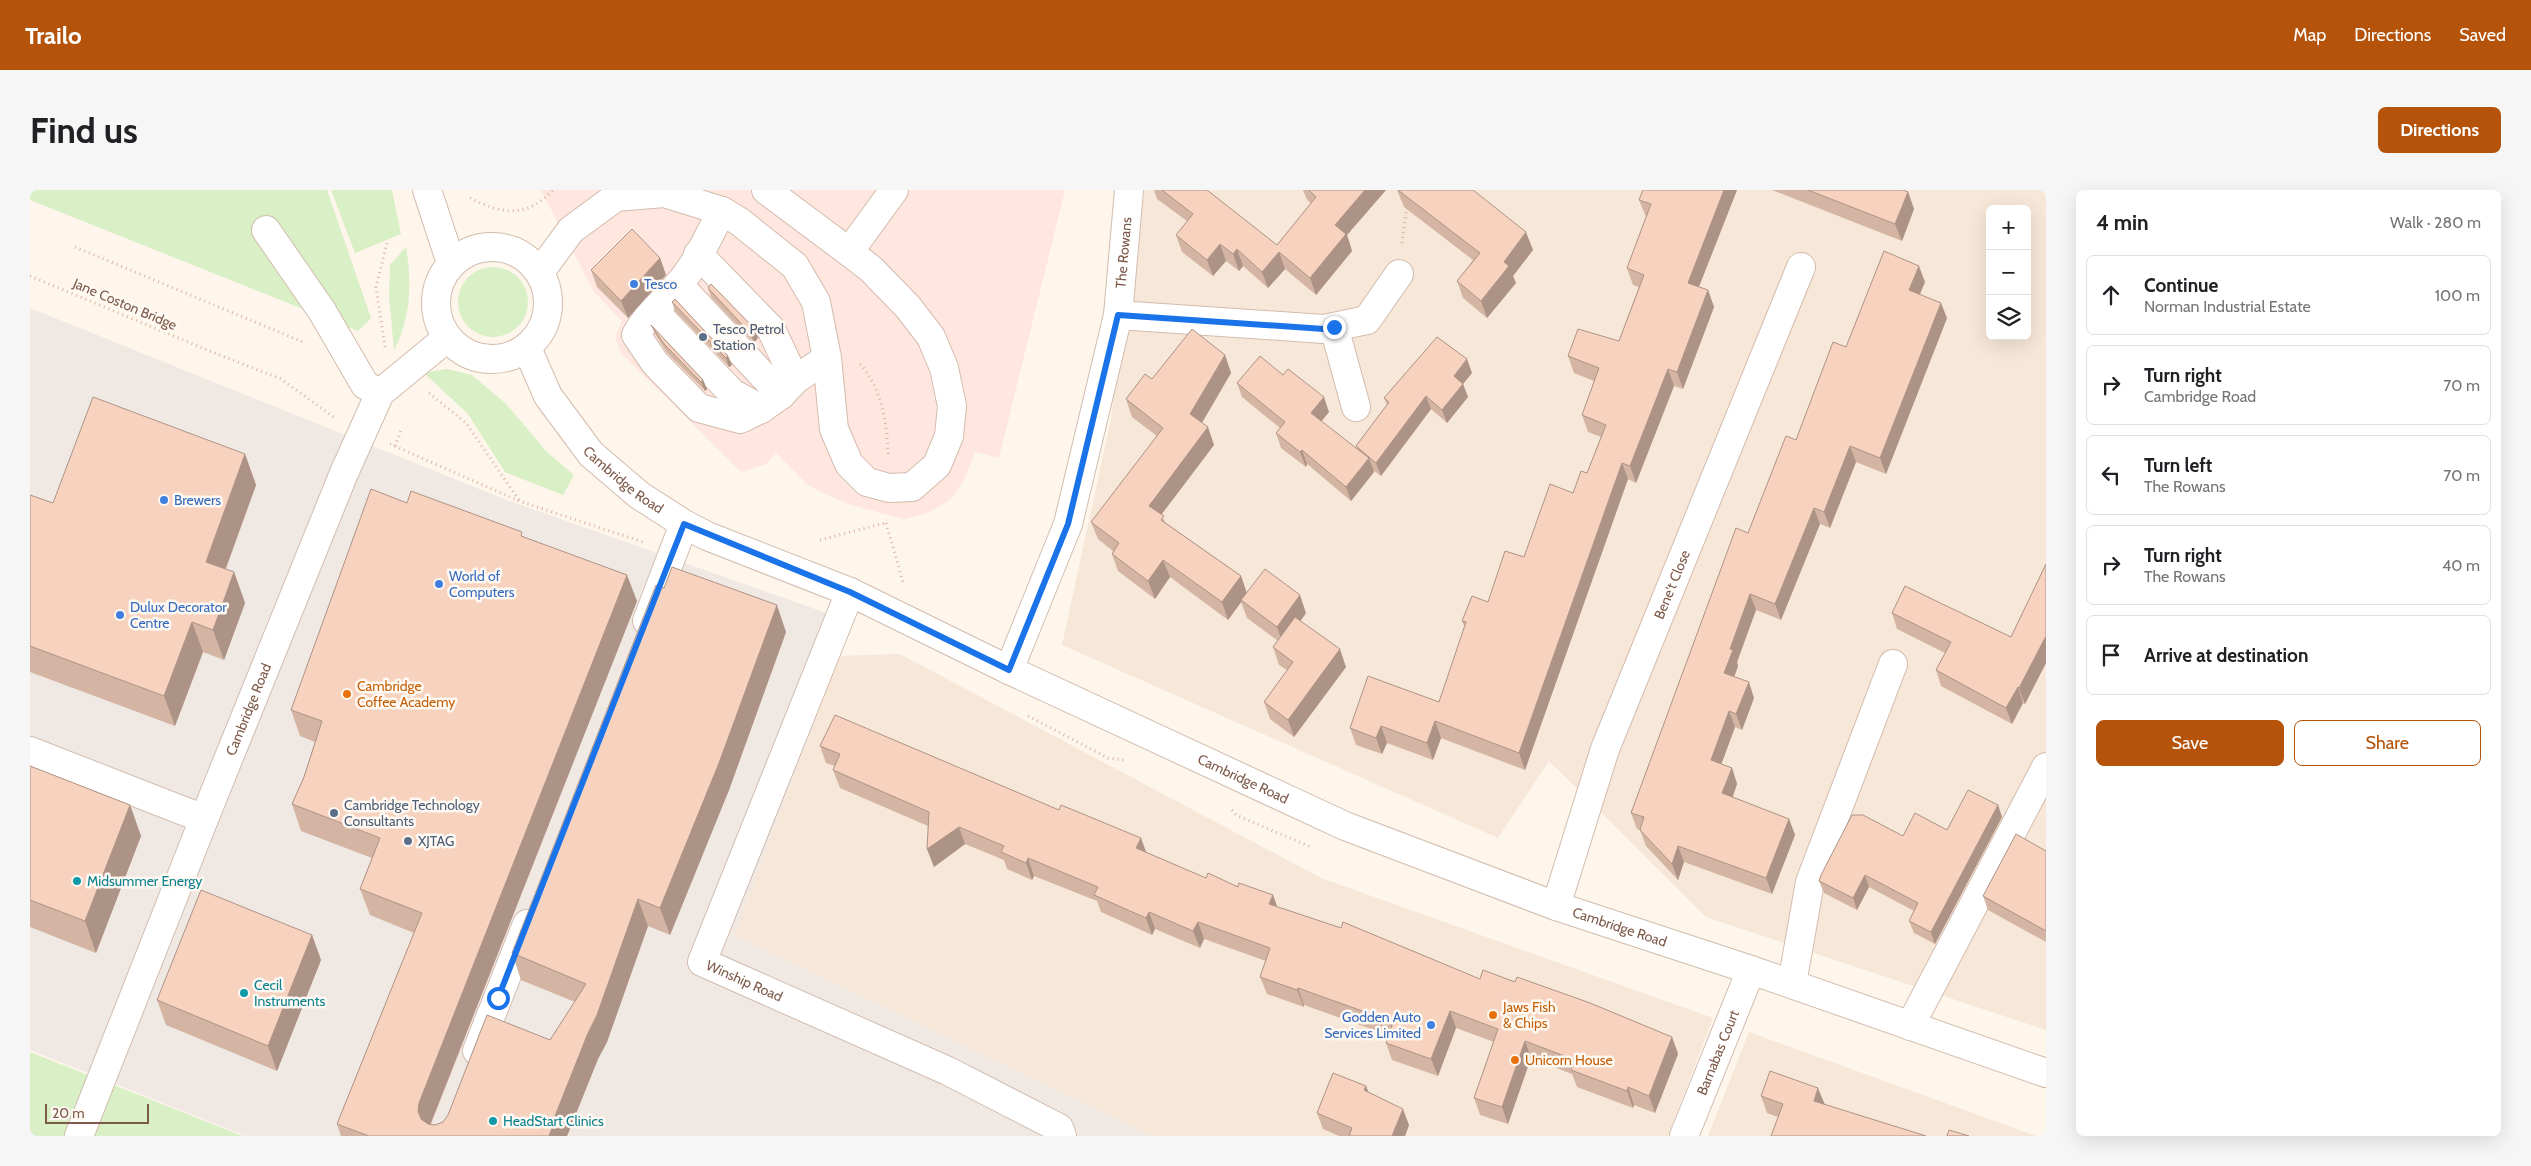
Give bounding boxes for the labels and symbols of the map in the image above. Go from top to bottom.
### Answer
street label: The Rowans [1111,216,1136,289]
street label: Jane Coston Bridge [69,274,180,334]
place label: Tesco [644,275,678,293]
marker: Tesco [628,278,640,290]
route end [1323,316,1346,339]
place label: Tesco Petrol Station [713,320,785,354]
marker: Tesco Petrol Station [697,331,709,343]
street label: Cambridge Road [579,442,667,517]
place label: Brewers [174,491,221,509]
marker: Brewers [158,494,170,506]
street label: Bene't Close [1650,547,1694,622]
place label: World of Computers [449,567,515,601]
marker: World of Computers [433,578,445,590]
place label: Dulux Decorator Centre [130,598,227,632]
marker: Dulux Decorator Centre [114,609,126,621]
street label: Cambridge Road [222,660,275,758]
place label: Cambridge Coffee Academy [357,677,455,711]
marker: Cambridge Coffee Academy [341,688,353,700]
street label: Cambridge Road [1195,750,1292,808]
place label: Cambridge Technology Consultants [344,796,480,830]
marker: Cambridge Technology Consultants [328,807,340,819]
place label: XJTAG [418,832,454,850]
marker: XJTAG [402,835,414,847]
place label: Midsummer Energy [87,872,202,890]
marker: Midsummer Energy [71,875,83,887]
street label: Cambridge Road [1570,903,1669,951]
street label: Winship Road [704,956,786,1006]
place label: Cecil Instruments [254,976,325,1010]
marker: Cecil Instruments [238,987,250,999]
route start [487,987,510,1010]
place label: Jaws Fish & Chips [1502,998,1556,1032]
street label: Barnabas Court [1692,1007,1743,1098]
place label: Godden Auto Services Limited [1324,1008,1421,1042]
marker: Jaws Fish & Chips [1487,1009,1499,1021]
marker: Godden Auto Services Limited [1425,1019,1437,1031]
place label: Unicorn House [1525,1051,1613,1069]
marker: Unicorn House [1509,1054,1521,1066]
scale bar [45,1101,149,1124]
place label: HeadStart Clinics [503,1112,604,1130]
marker: HeadStart Clinics [487,1115,499,1127]

